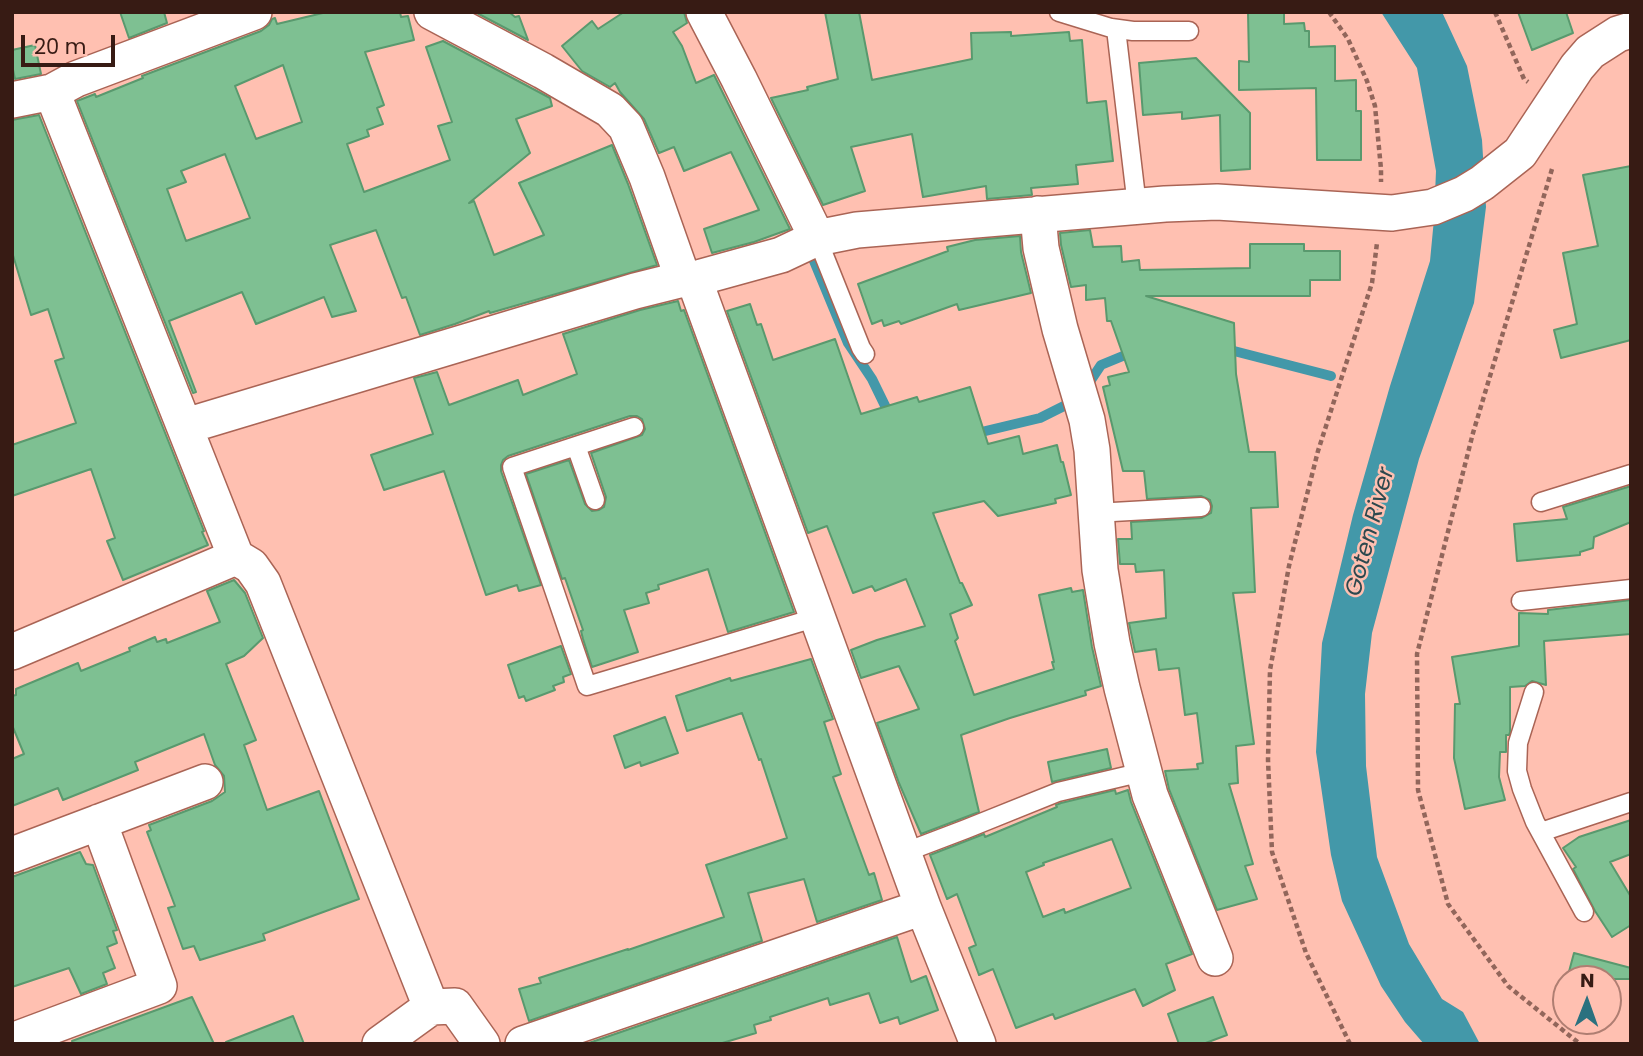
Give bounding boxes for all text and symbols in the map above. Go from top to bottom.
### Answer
scale bar [24,21,119,65]
text: 20 m [34,32,87,61]
water label: Goten River [1341,465,1401,599]
north arrow [1552,965,1622,1035]
text: N [1580,967,1595,994]

